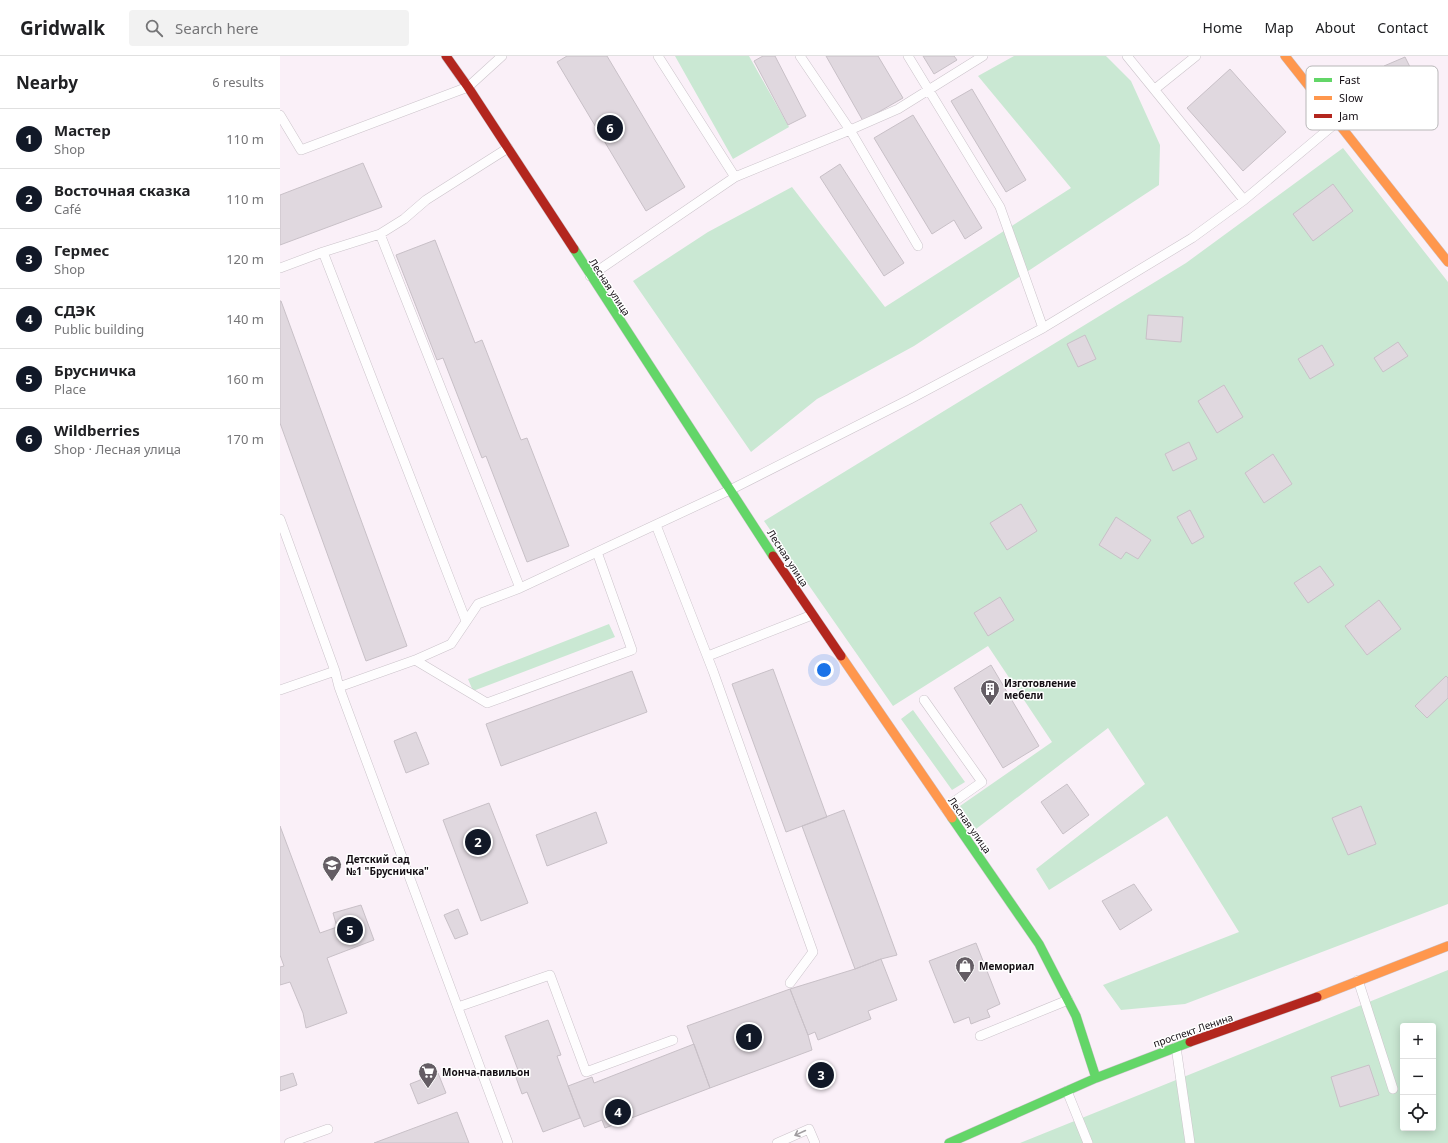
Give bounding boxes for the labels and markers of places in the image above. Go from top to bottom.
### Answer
pin: 6 [597,113,623,143]
place label: Изготовление мебели [1004,676,1076,702]
building icon: Изготовление мебели [979,678,1001,706]
pin: 2 [465,827,491,857]
place label: Детский сад №1 "Брусничка" [346,852,429,878]
school or university icon: Детский сад №1 "Брусничка" [321,854,343,882]
pin: 5 [337,915,363,945]
shop icon: Мемориал [954,955,976,983]
place label: Мемориал [979,959,1034,973]
pin: 1 [736,1022,762,1052]
pin: 3 [808,1060,834,1090]
supermarket icon: Монча-павильон [417,1061,439,1089]
place label: Монча-павильон [442,1065,530,1079]
pin: 4 [605,1097,631,1127]

